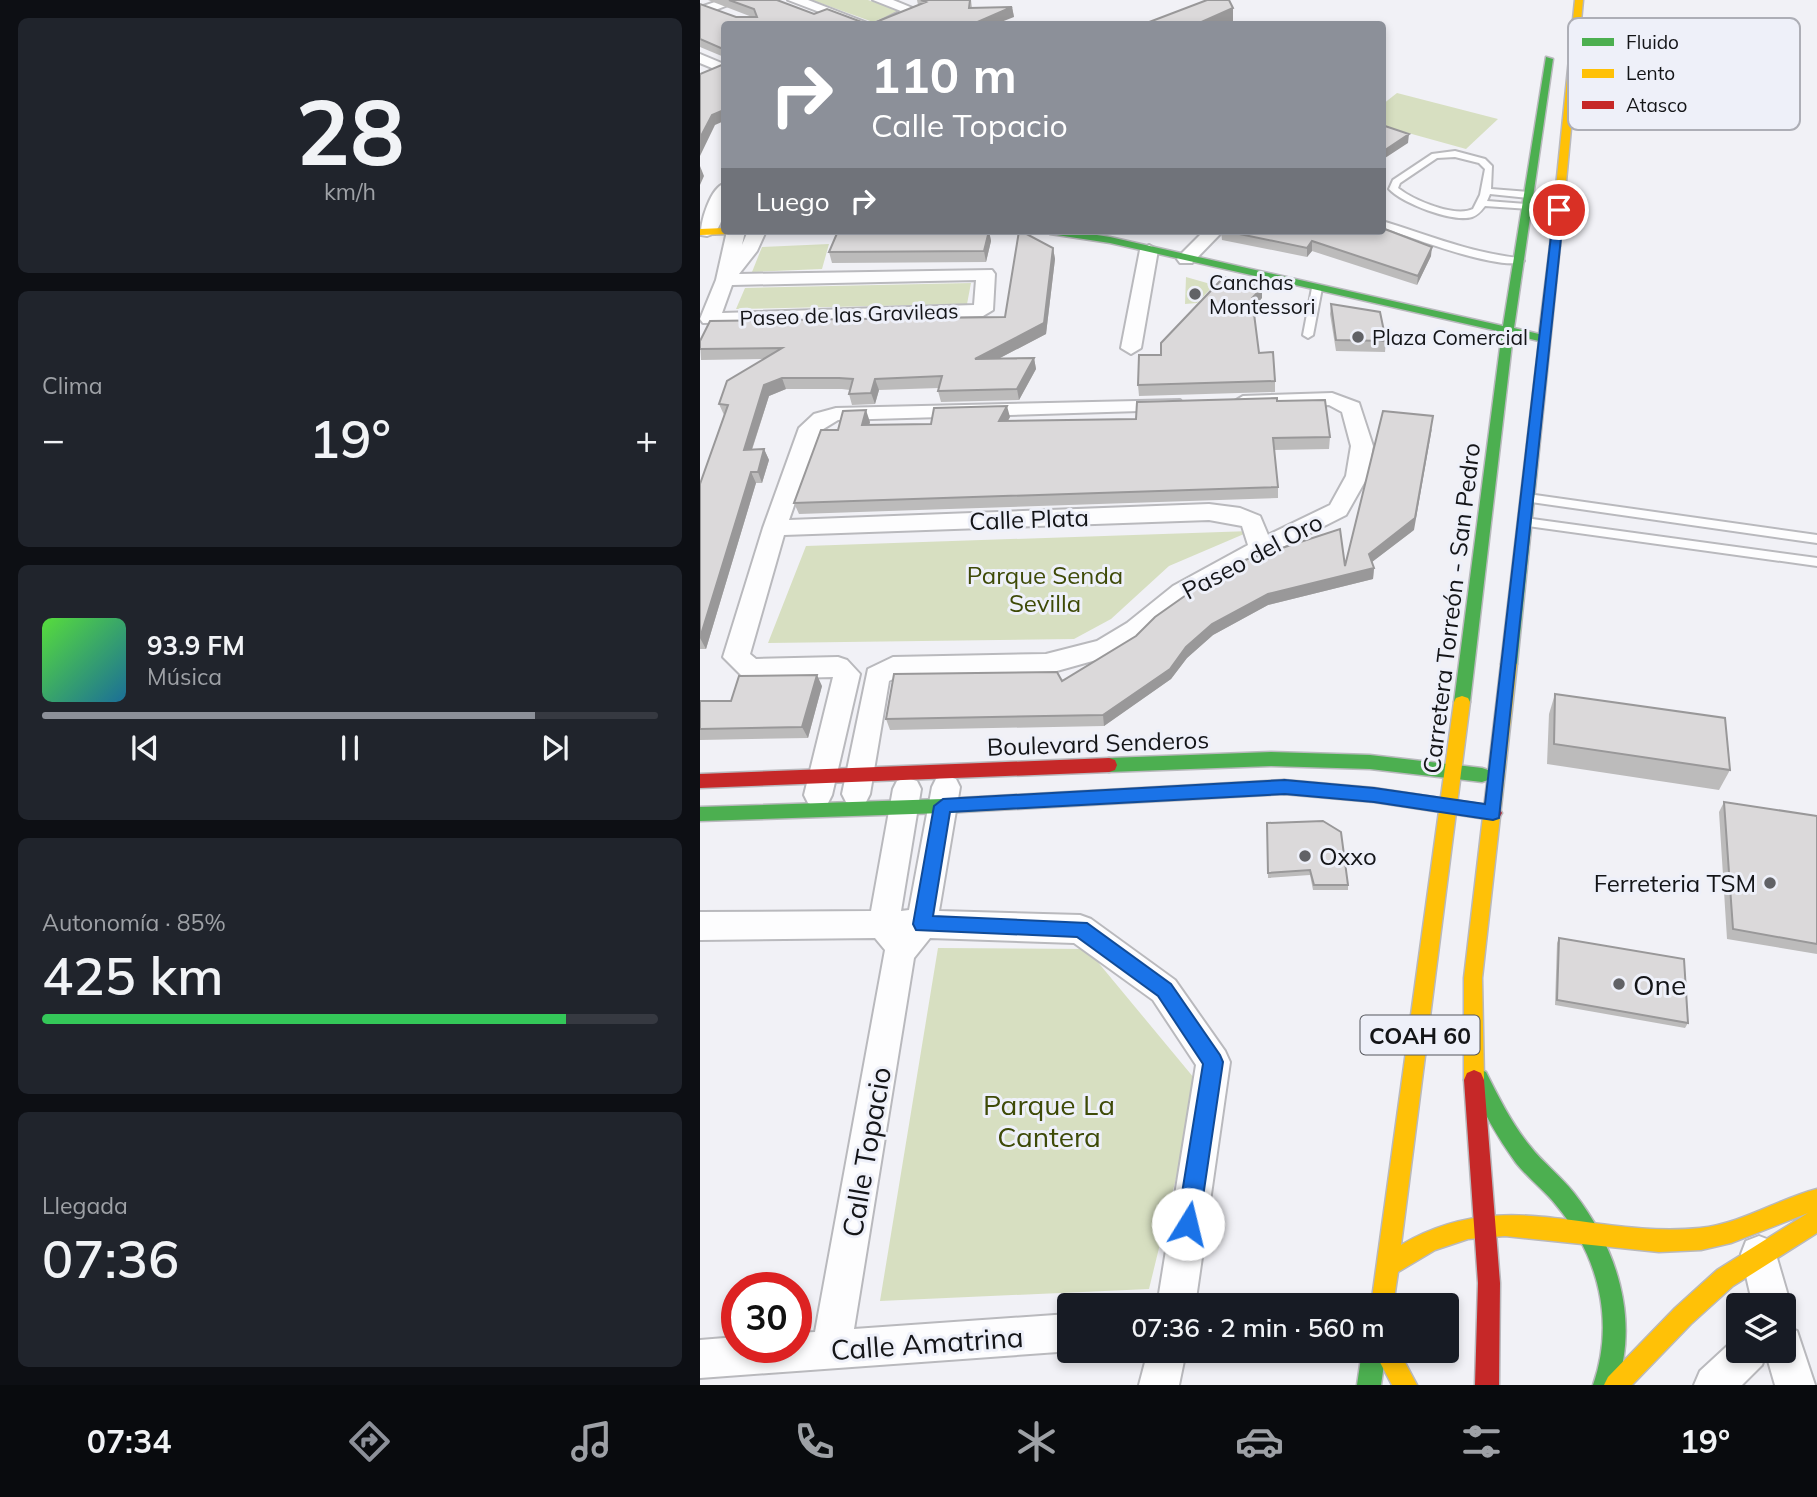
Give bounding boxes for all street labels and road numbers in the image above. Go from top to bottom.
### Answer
street label: Paseo de las Gravileas [739,297,959,331]
street label: Carretera Torreón - San Pedro [1416,441,1486,775]
street label: Calle Plata [969,502,1089,536]
street label: Paseo del Oro [1177,506,1327,606]
street label: Boulevard Senderos [986,724,1210,762]
road number: COAH 60 [1360,1016,1480,1054]
street label: Calle Topacio [834,1064,898,1240]
street label: Calle Amatrina [829,1319,1025,1367]

